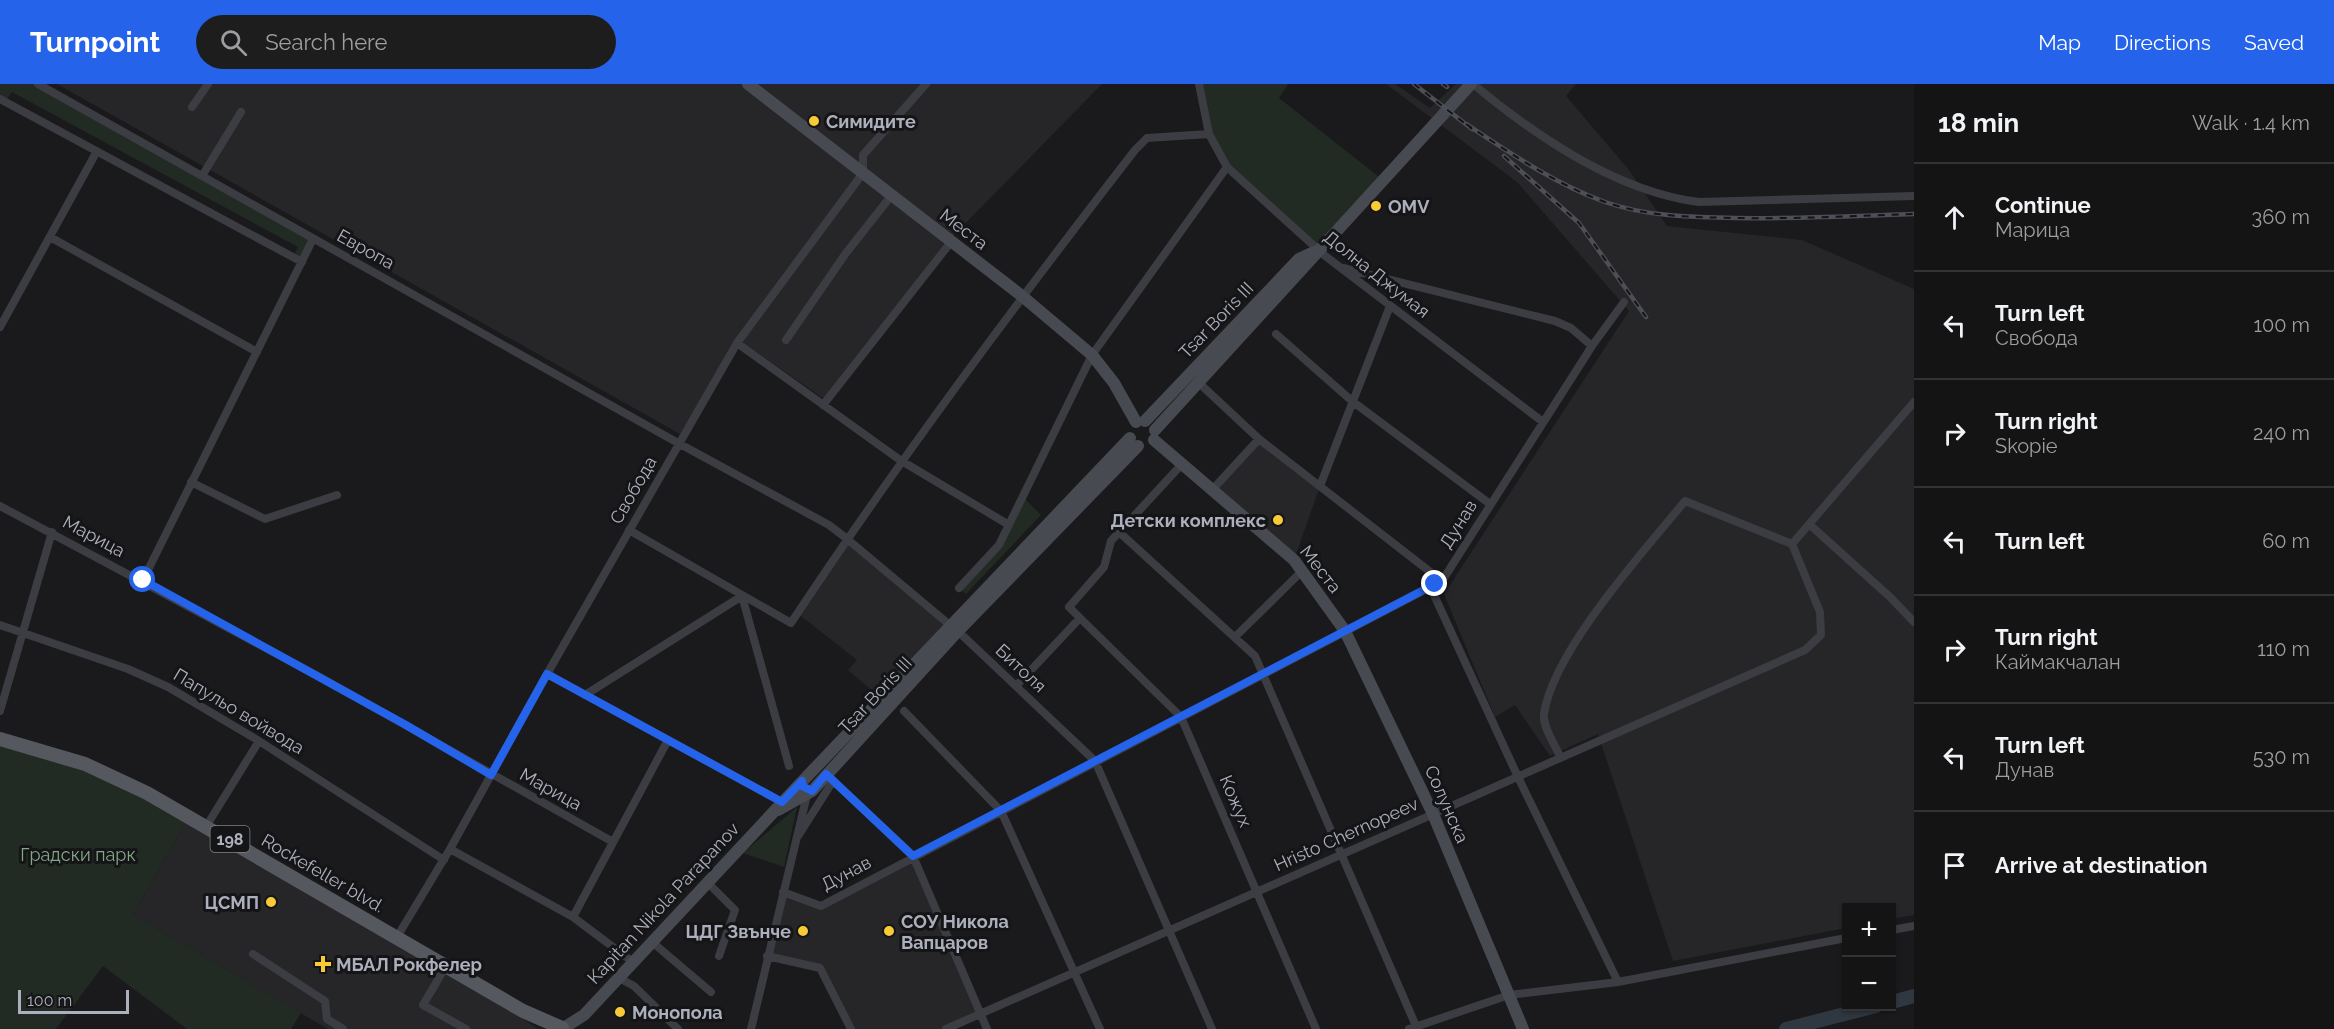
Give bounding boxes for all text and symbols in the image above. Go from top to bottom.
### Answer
search box [196,15,616,69]
text: Turnpoint [30,26,160,59]
icon: search [217,26,250,59]
text: Search here [265,29,387,55]
text: Map [2038,30,2081,55]
text: Directions [2114,30,2211,55]
text: Saved [2244,30,2304,55]
text: 18 min [1938,108,2019,138]
place label: Симидите [826,111,916,132]
text: Walk · 1.4 km [2192,111,2310,135]
marker: Симидите [807,114,821,128]
text: Continue [1995,192,2091,218]
place label: OMV [1388,196,1430,217]
marker: OMV [1369,199,1383,213]
icon: ahead [1938,201,1971,234]
street label: Места [936,204,992,254]
text: 360 m [2252,205,2310,229]
text: Марица [1995,218,2070,242]
street label: Европа [334,225,398,273]
street label: Долна Джумая [1320,226,1434,322]
street label: Tsar Boris III [1175,278,1257,362]
text: Turn left [1995,300,2085,326]
icon: left [1938,309,1971,342]
text: 100 m [2253,313,2310,337]
text: Свобода [1995,326,2078,350]
text: Turn right [1995,408,2098,434]
icon: right [1938,417,1971,450]
text: 240 m [2253,421,2310,445]
text: Skopie [1995,434,2058,458]
street label: Свобода [605,452,661,528]
street label: Дунав [1435,496,1481,552]
place label: Детски комплекс [1110,510,1266,531]
street label: Марица [59,511,129,561]
marker: Детски комплекс [1271,513,1285,527]
icon: left [1938,525,1971,558]
text: Turn left [1995,528,2085,554]
text: 60 m [2262,529,2310,553]
street label: Места [1296,541,1346,597]
route start [129,566,155,592]
route end [1421,570,1447,596]
text: Turn right [1995,624,2098,650]
icon: right [1938,633,1971,666]
text: 110 m [2257,637,2310,661]
street label: Битоля [991,639,1051,697]
text: Каймакчалан [1995,650,2121,674]
street label: Tsar Boris III [834,652,916,738]
street label: Папульо войвода [170,664,308,758]
text: Turn left [1995,732,2085,758]
icon: left [1938,741,1971,774]
text: 530 m [2253,745,2310,769]
text: Дунав [1995,758,2054,782]
street label: Солунска [1421,762,1473,846]
street label: Марица [516,763,586,815]
street label: Кожух [1216,772,1256,830]
street label: Hristo Chernopeev [1271,793,1422,875]
street label: Kapitan Nikola Parapanov [583,818,743,988]
road number: 198 [210,826,250,852]
street label: Rockefeller blvd. [258,829,388,917]
park label: Градски парк [20,844,136,865]
icon: arrive [1938,849,1971,882]
street label: Дунав [818,851,874,895]
text: Arrive at destination [1995,852,2208,878]
place label: ЦСМП [204,892,259,913]
marker: ЦСМП [264,895,278,909]
map controls [1842,903,1896,1011]
button: + [1842,903,1896,957]
place label: СОУ Никола Вапцаров [901,911,1009,953]
place label: ЦДГ Звънче [685,921,791,942]
marker: ЦДГ Звънче [796,924,810,938]
marker: СОУ Никола Вапцаров [882,924,896,938]
place label: МБАЛ Рокфелер [336,954,482,975]
marker: МБАЛ Рокфелер [314,955,332,973]
button: − [1842,957,1896,1011]
scale bar [18,987,129,1014]
text: 100 m [27,991,72,1010]
place label: Монопола [632,1002,723,1023]
marker: Монопола [613,1005,627,1019]

